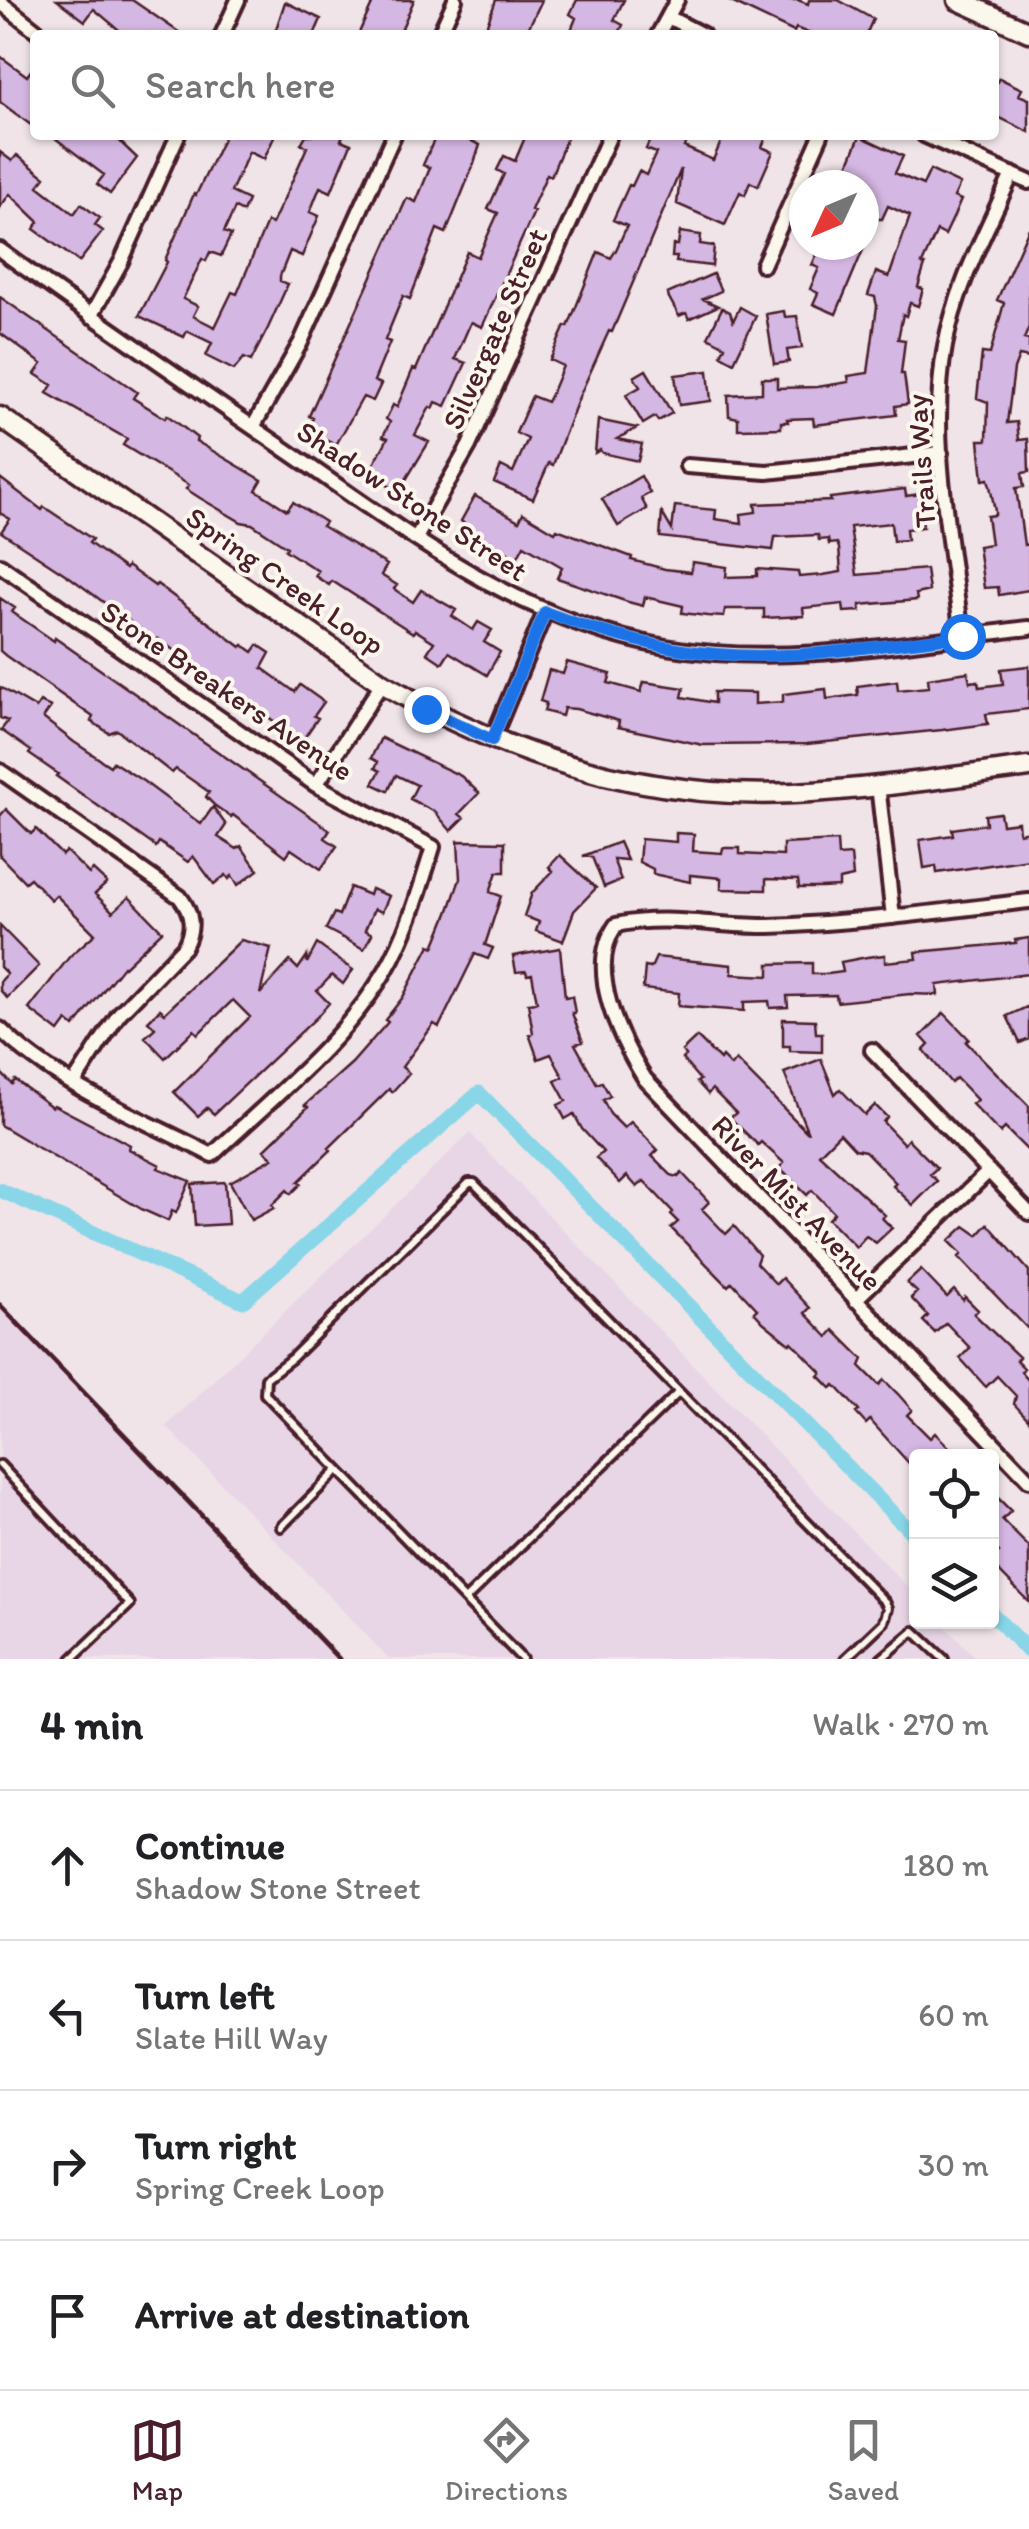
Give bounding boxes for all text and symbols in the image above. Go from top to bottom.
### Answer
search box [30,30,999,140]
icon: search [65,58,120,113]
text: Search here [145,62,336,108]
north arrow [789,170,879,260]
street label: Silvergate Street [434,222,555,435]
street label: Trails Way [897,393,944,529]
street label: Shadow Stone Street [290,412,535,589]
street label: Spring Creek Loop [179,498,392,663]
street label: Stone Breakers Avenue [94,592,361,789]
route start [940,614,986,660]
route end [404,687,450,733]
street label: River Mist Avenue [704,1107,891,1298]
map controls [909,1449,999,1629]
button: locate [909,1449,999,1539]
button: layers [909,1539,999,1629]
text: 4 min [40,1699,143,1750]
text: Walk · 270 m [812,1705,989,1743]
text: Continue [135,1823,285,1869]
icon: ahead [40,1838,95,1893]
text: 180 m [903,1846,989,1884]
text: Shadow Stone Street [135,1869,420,1907]
text: Turn left [135,1973,275,2019]
icon: left [40,1988,95,2043]
text: 60 m [918,1996,989,2034]
text: Slate Hill Way [135,2019,328,2057]
text: Turn right [135,2123,297,2169]
icon: right [40,2138,95,2193]
text: 30 m [918,2146,989,2184]
text: Spring Creek Loop [135,2169,385,2207]
icon: arrive [40,2288,95,2343]
text: Arrive at destination [135,2292,470,2338]
tab: Map [130,2413,185,2507]
tab: Directions [445,2413,568,2507]
tab: Saved [828,2413,899,2507]

